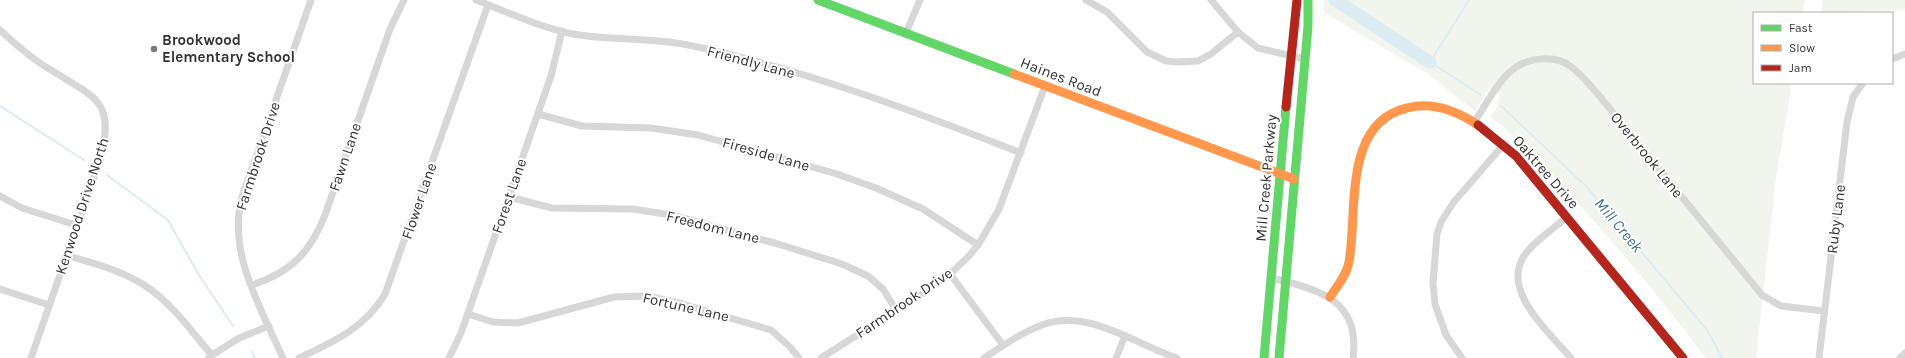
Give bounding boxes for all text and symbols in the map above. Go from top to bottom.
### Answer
legend [1753,12,1893,84]
text: Fast [1789,21,1813,35]
place label: Brookwood Elementary School [162,31,295,66]
text: Slow [1789,41,1815,55]
street label: Friendly Lane [705,42,797,82]
marker: Brookwood Elementary School [149,44,159,54]
street label: Haines Road [1018,53,1104,101]
text: Jam [1789,61,1812,75]
street label: Farmbrook Drive [232,99,284,213]
street label: Overbrook Lane [1607,108,1687,202]
street label: Mill Creek Parkway [1251,114,1281,242]
street label: Fawn Lane [325,120,365,194]
street label: Oaktree Drive [1509,132,1583,212]
street label: Fireside Lane [720,133,812,175]
street label: Kenwood Drive North [51,135,113,277]
street label: Forest Lane [488,156,530,236]
street label: Flower Lane [397,160,441,242]
street label: Ruby Lane [1823,183,1849,255]
water label: Mill Creek [1591,194,1648,257]
street label: Freedom Lane [665,207,761,247]
street label: Farmbrook Drive [852,264,956,342]
street label: Fortune Lane [641,288,731,326]

